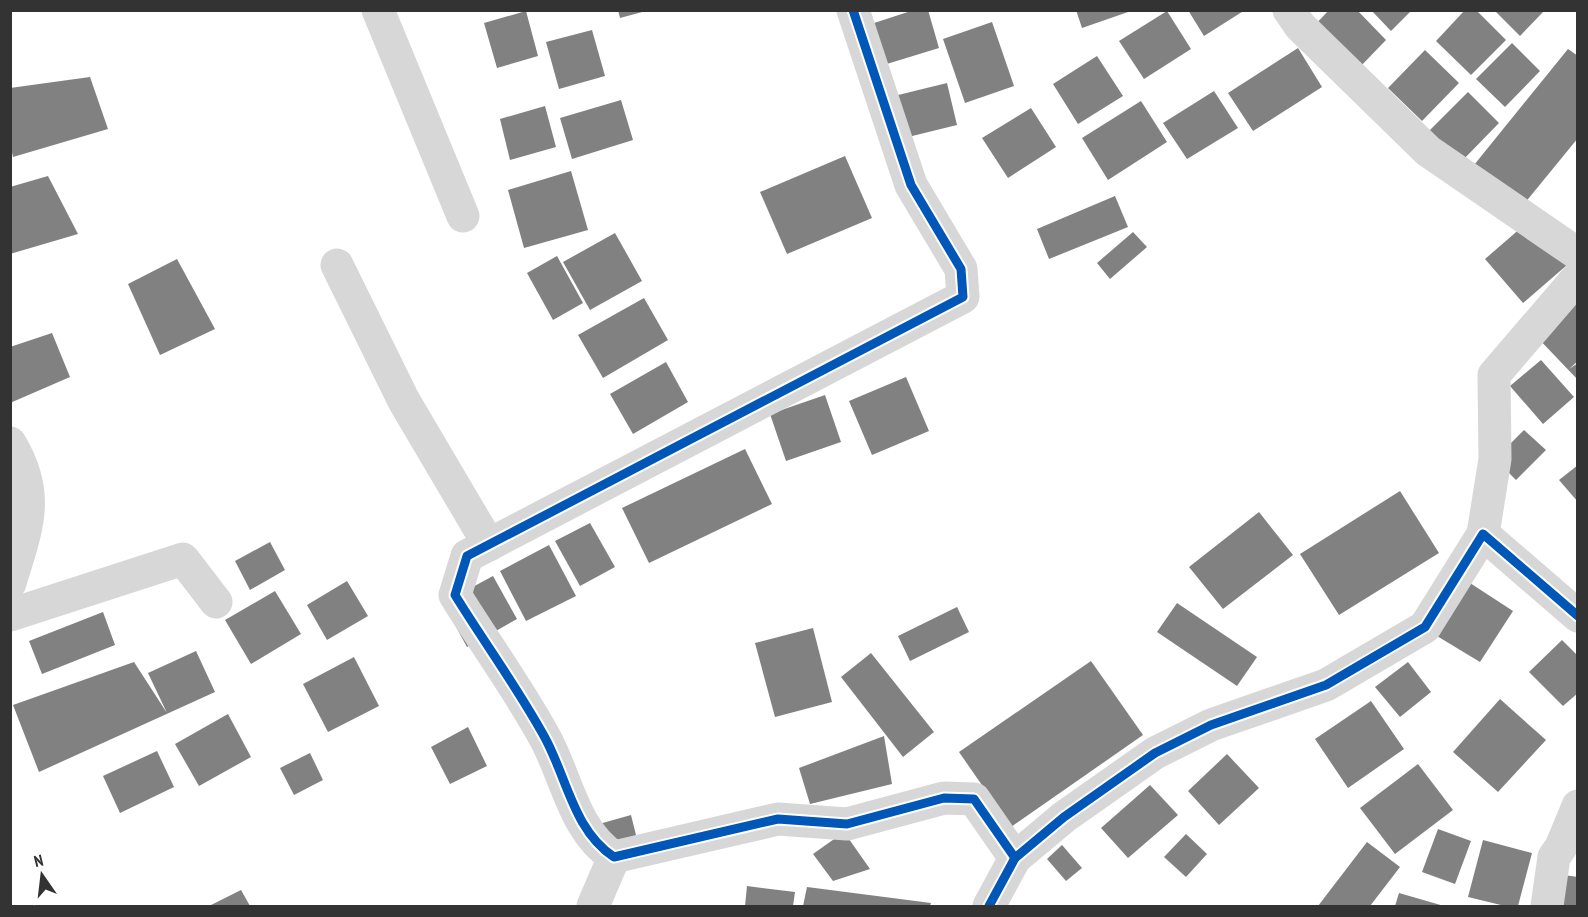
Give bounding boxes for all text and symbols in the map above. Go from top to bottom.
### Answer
north arrow [12,845,72,905]
text: N [32,850,45,871]

